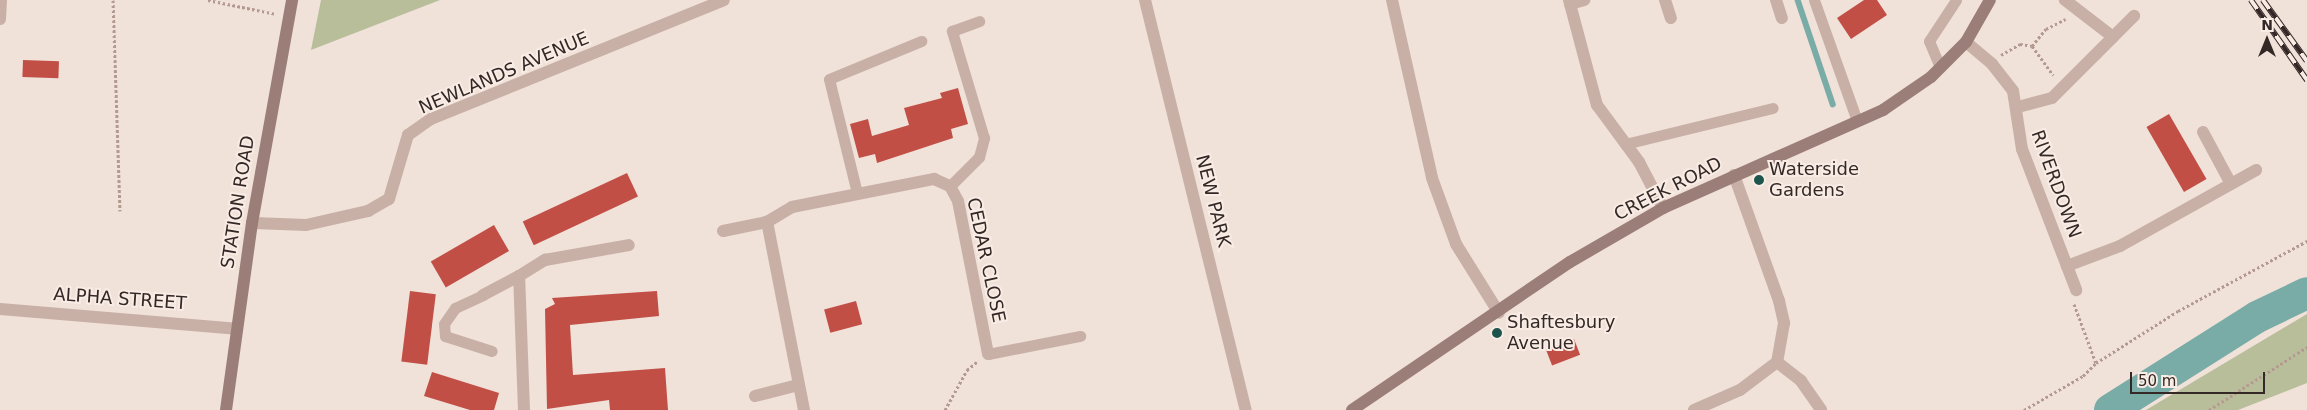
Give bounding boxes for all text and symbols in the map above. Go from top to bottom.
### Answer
north arrow [2242,15,2292,65]
text: N [2261,17,2273,33]
street label: NEWLANDS AVENUE [416,27,592,119]
street label: RIVERDOWN [2026,127,2086,241]
street label: STATION ROAD [217,134,259,270]
street label: NEW PARK [1191,152,1235,250]
street label: CREEK ROAD [1611,153,1725,225]
place label: Waterside Gardens [1769,159,1859,202]
marker: Waterside Gardens [1753,174,1765,186]
street label: CEDAR CLOSE [962,196,1010,324]
street label: ALPHA STREET [53,284,187,314]
place label: Shaftesbury Avenue [1507,312,1615,354]
marker: Shaftesbury Avenue [1491,327,1503,339]
scale bar [2132,362,2267,394]
text: 50 m [2138,372,2176,390]

